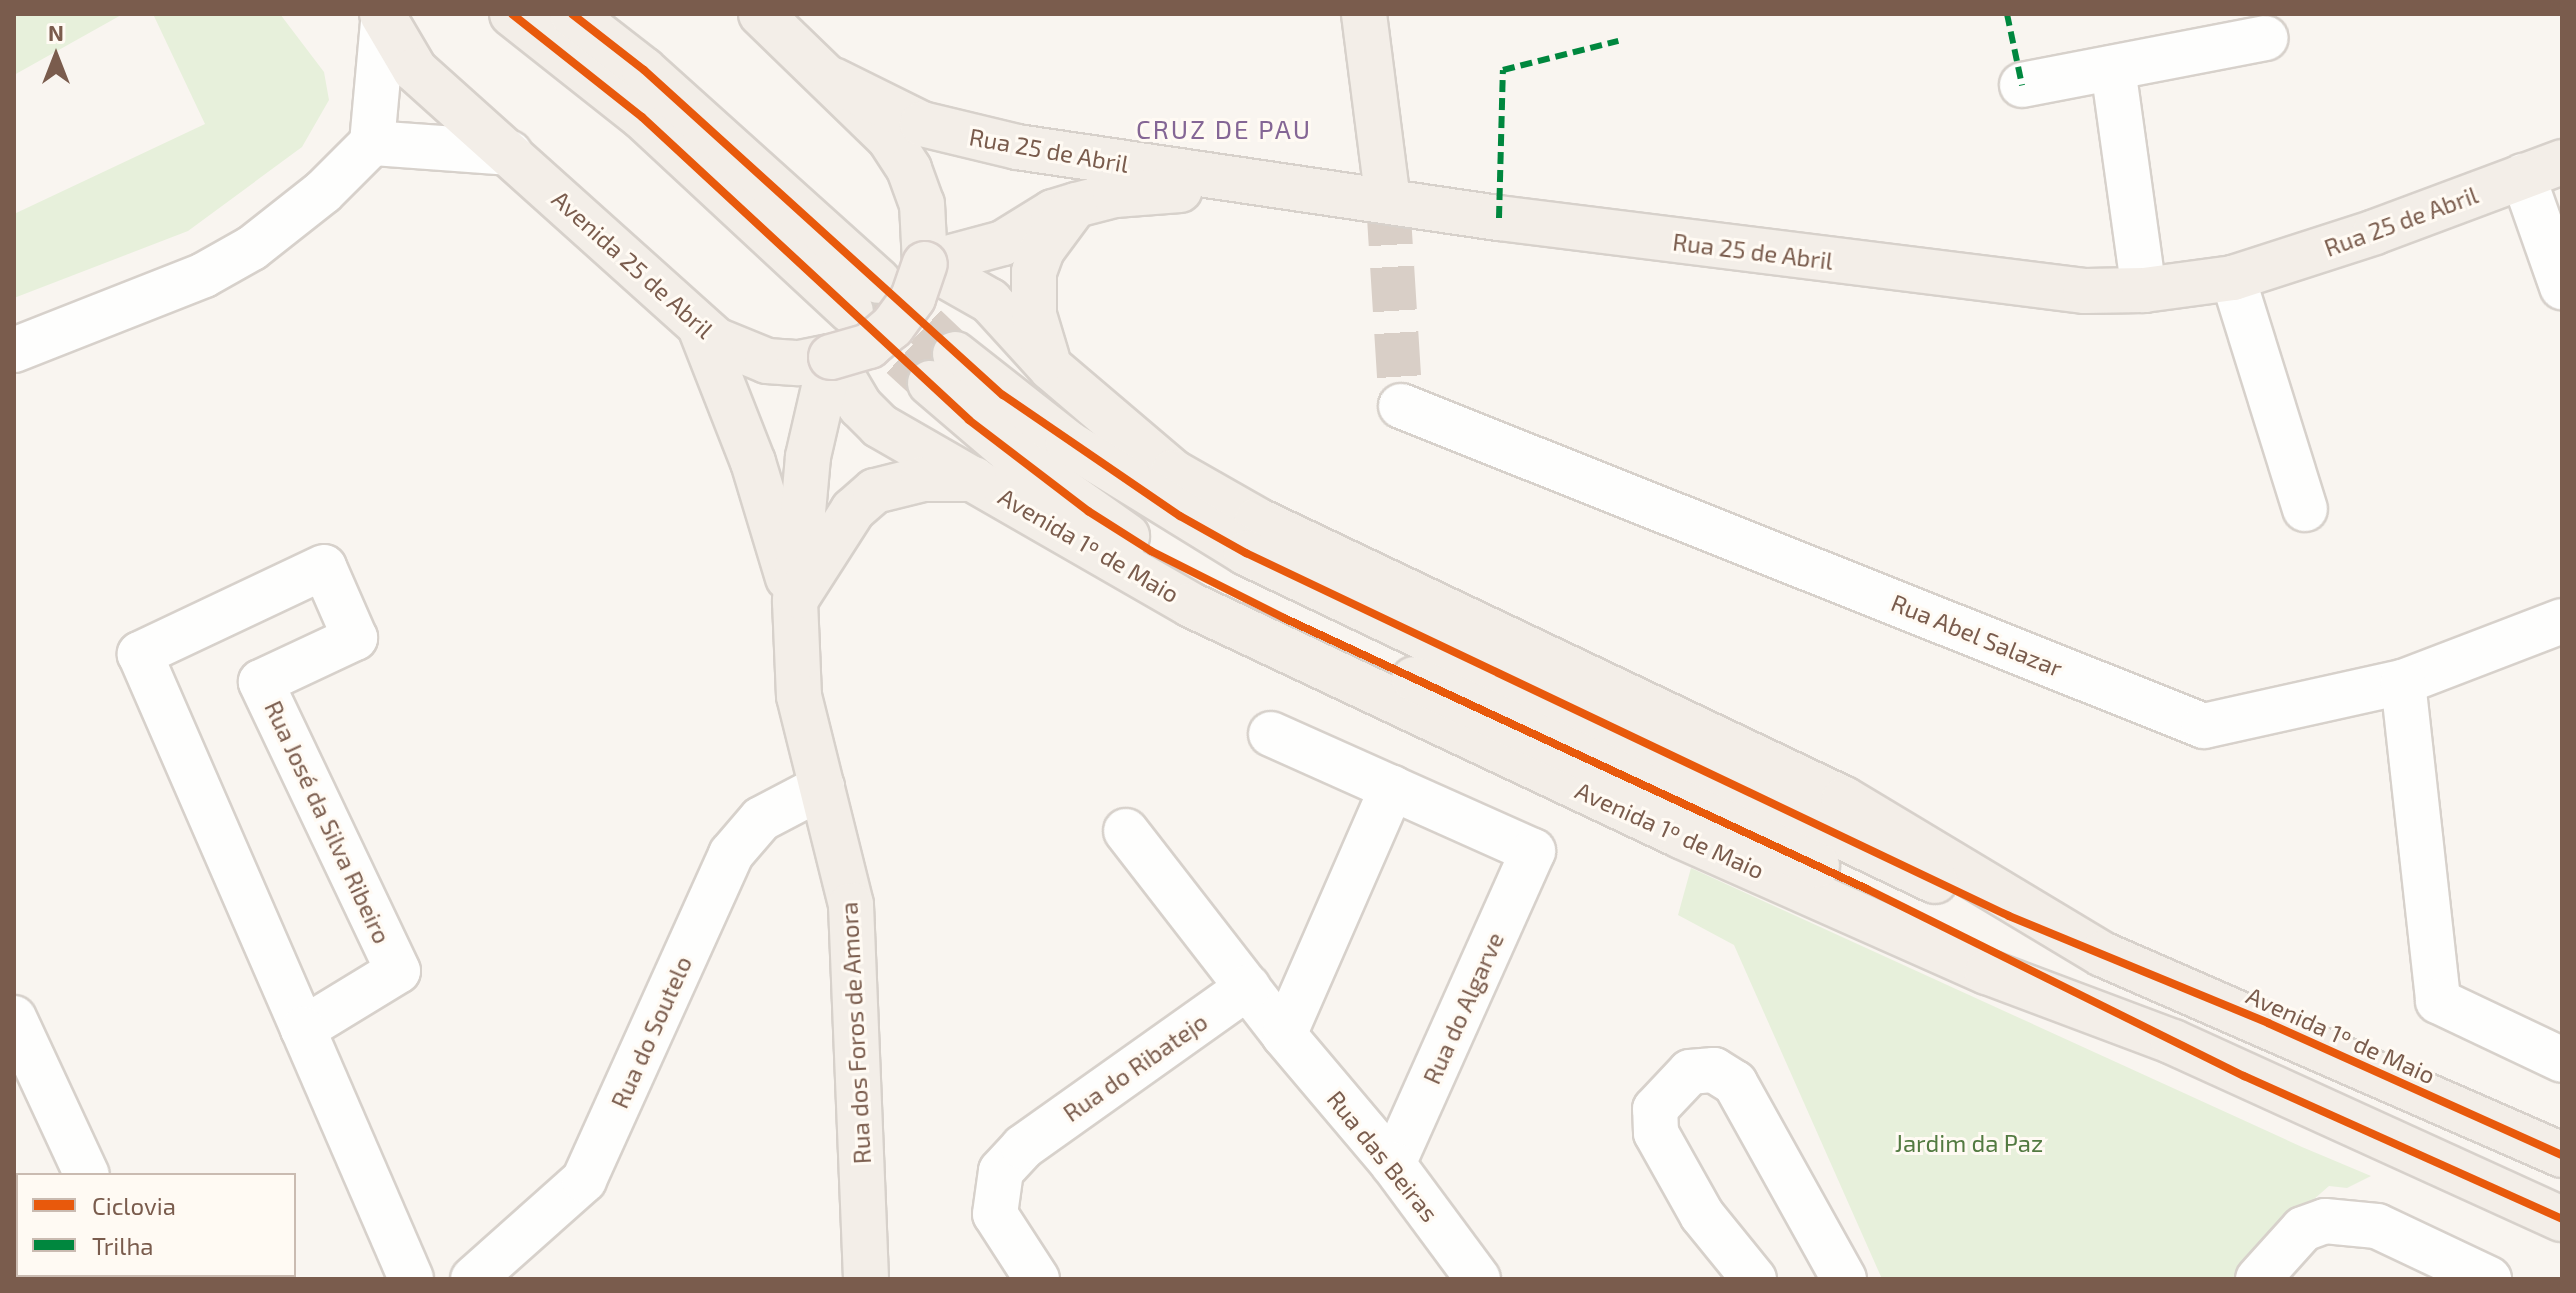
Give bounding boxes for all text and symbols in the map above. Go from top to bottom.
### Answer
north arrow [16,16,96,96]
text: N [48,19,64,45]
district label: CRUZ DE PAU [1136,113,1312,145]
street label: Rua 25 de Abril [967,122,1131,178]
street label: Rua 25 de Abril [2320,180,2482,262]
street label: Avenida 25 de Abril [546,184,720,344]
street label: Rua 25 de Abril [1671,227,1835,275]
street label: Avenida 1º de Maio [994,482,1184,608]
street label: Rua Abel Salazar [1887,587,2067,683]
street label: Rua José da Silva Ribeiro [259,696,397,948]
street label: Avenida 1º de Maio [1571,775,1769,885]
street label: Rua dos Foros de Amora [834,901,876,1165]
street label: Rua do Algarve [1417,928,1509,1088]
street label: Rua do Soutelo [605,952,697,1112]
street label: Avenida 1º de Maio [2242,980,2440,1090]
street label: Rua do Ribatejo [1057,1007,1213,1127]
street label: Rua das Beiras [1321,1085,1445,1227]
park label: Jardim da Paz [1895,1129,2043,1157]
legend [16,1173,296,1277]
text: Ciclovia [92,1191,176,1220]
text: Trilha [92,1231,154,1260]

